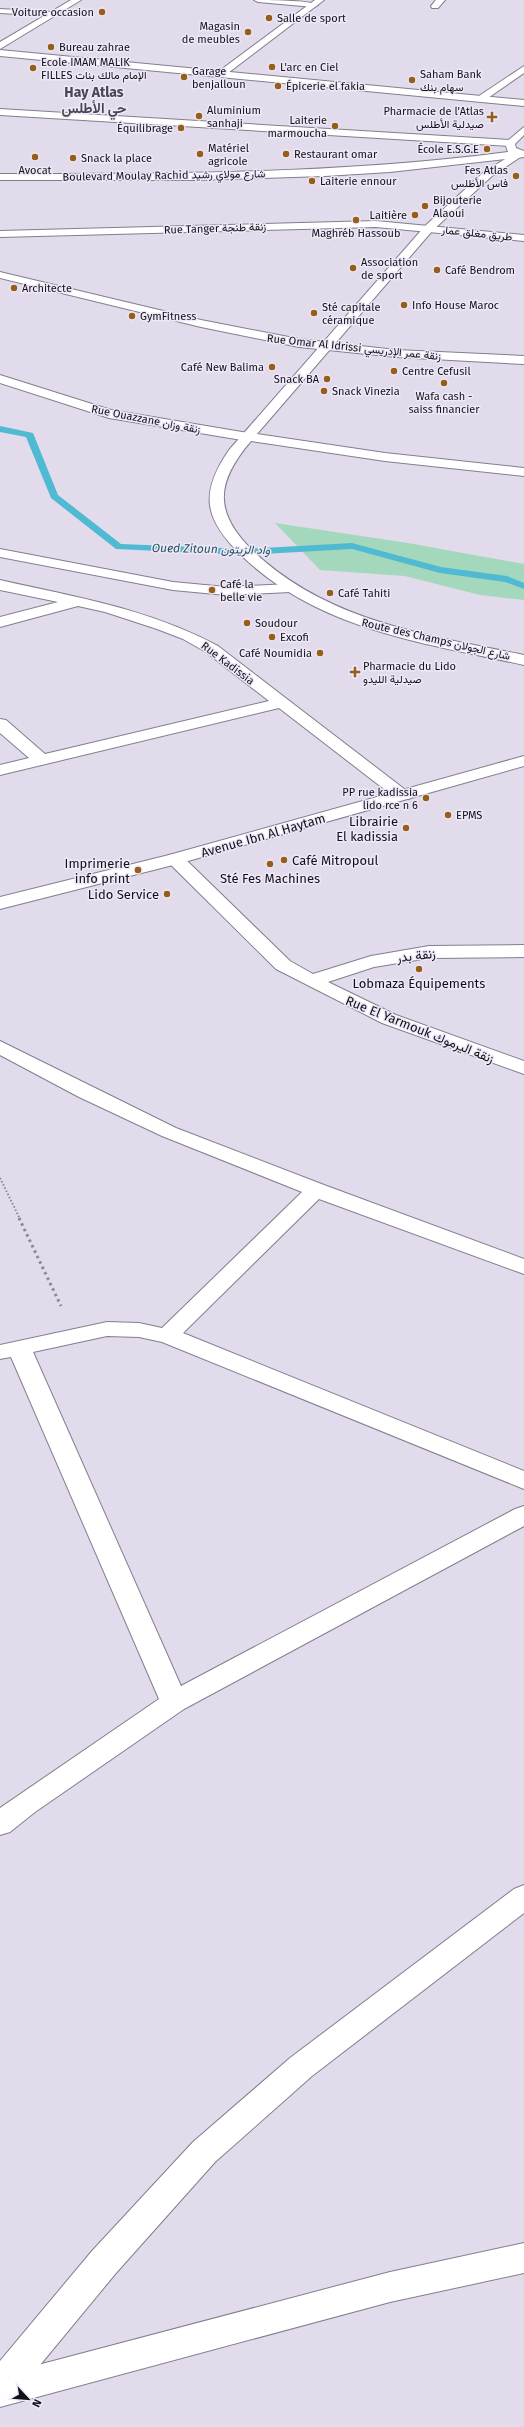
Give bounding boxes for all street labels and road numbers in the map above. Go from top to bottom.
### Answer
street label: Boulevard Moulay Rachid شارع مولاي رشيد [62,167,266,187]
street label: Rue Tanger زنقة طنجة [164,220,267,237]
street label: طريق مغلق عمار [440,223,513,244]
street label: Rue Omar Al Idrissi زنقة عمر الإدريسي [266,332,442,366]
street label: Rue Ouazzane زنقة وزان [90,403,202,436]
street label: Route des Champs شارع الجولان [360,616,512,664]
street label: Rue Kadissia [199,639,257,688]
street label: Avenue Ibn Al Haytam [199,811,327,860]
street label: زنقة بدر [395,946,437,966]
street label: Rue El Yarmouk زنقة اليرموك [343,993,496,1067]

